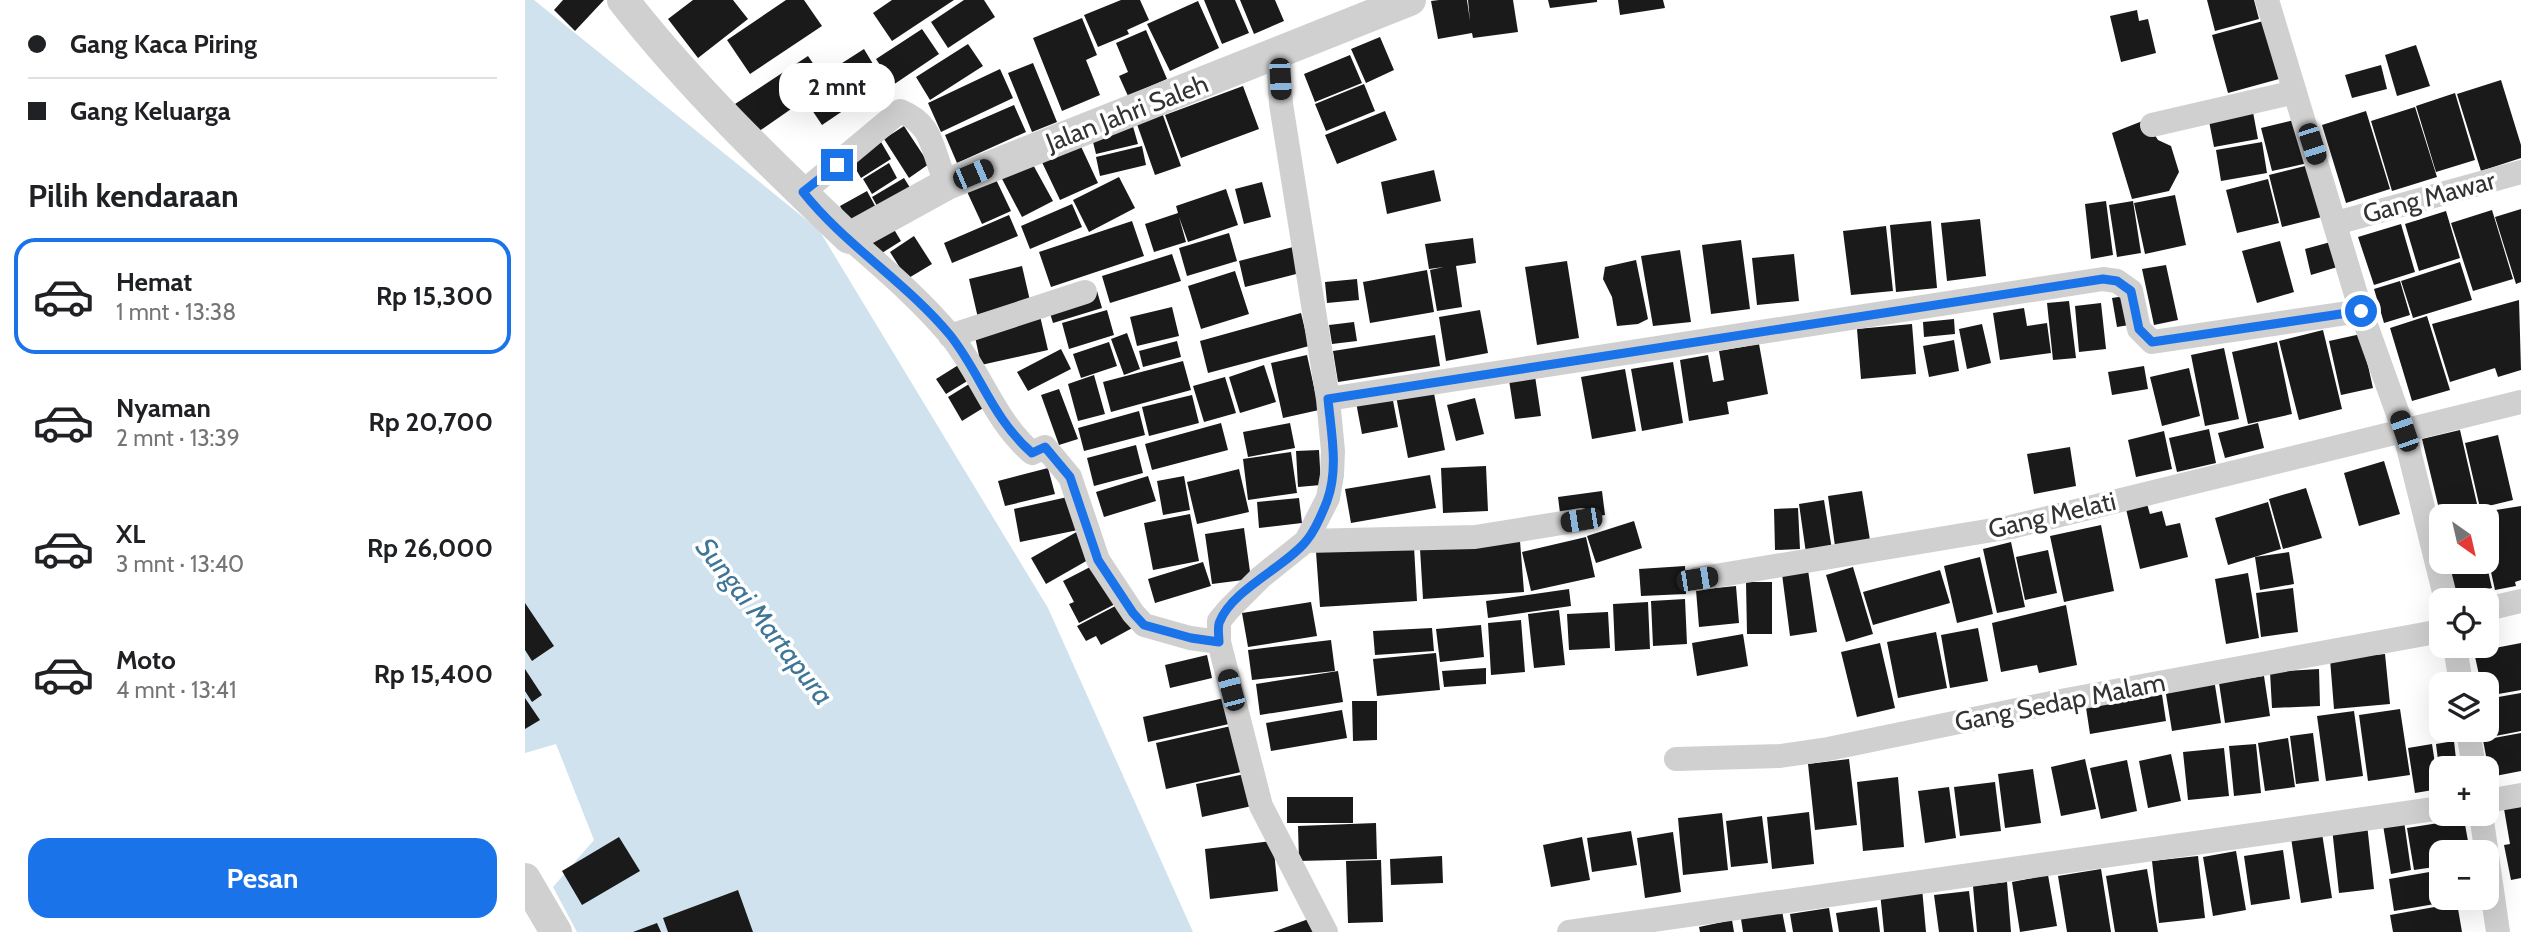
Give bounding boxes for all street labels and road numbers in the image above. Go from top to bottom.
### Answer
street label: Jalan Jahri Saleh [1040,67,1213,159]
street label: Gang Mawar [2359,164,2499,230]
street label: Gang Melati [1985,485,2119,545]
street label: Gang Sedap Malam [1952,666,2168,738]

